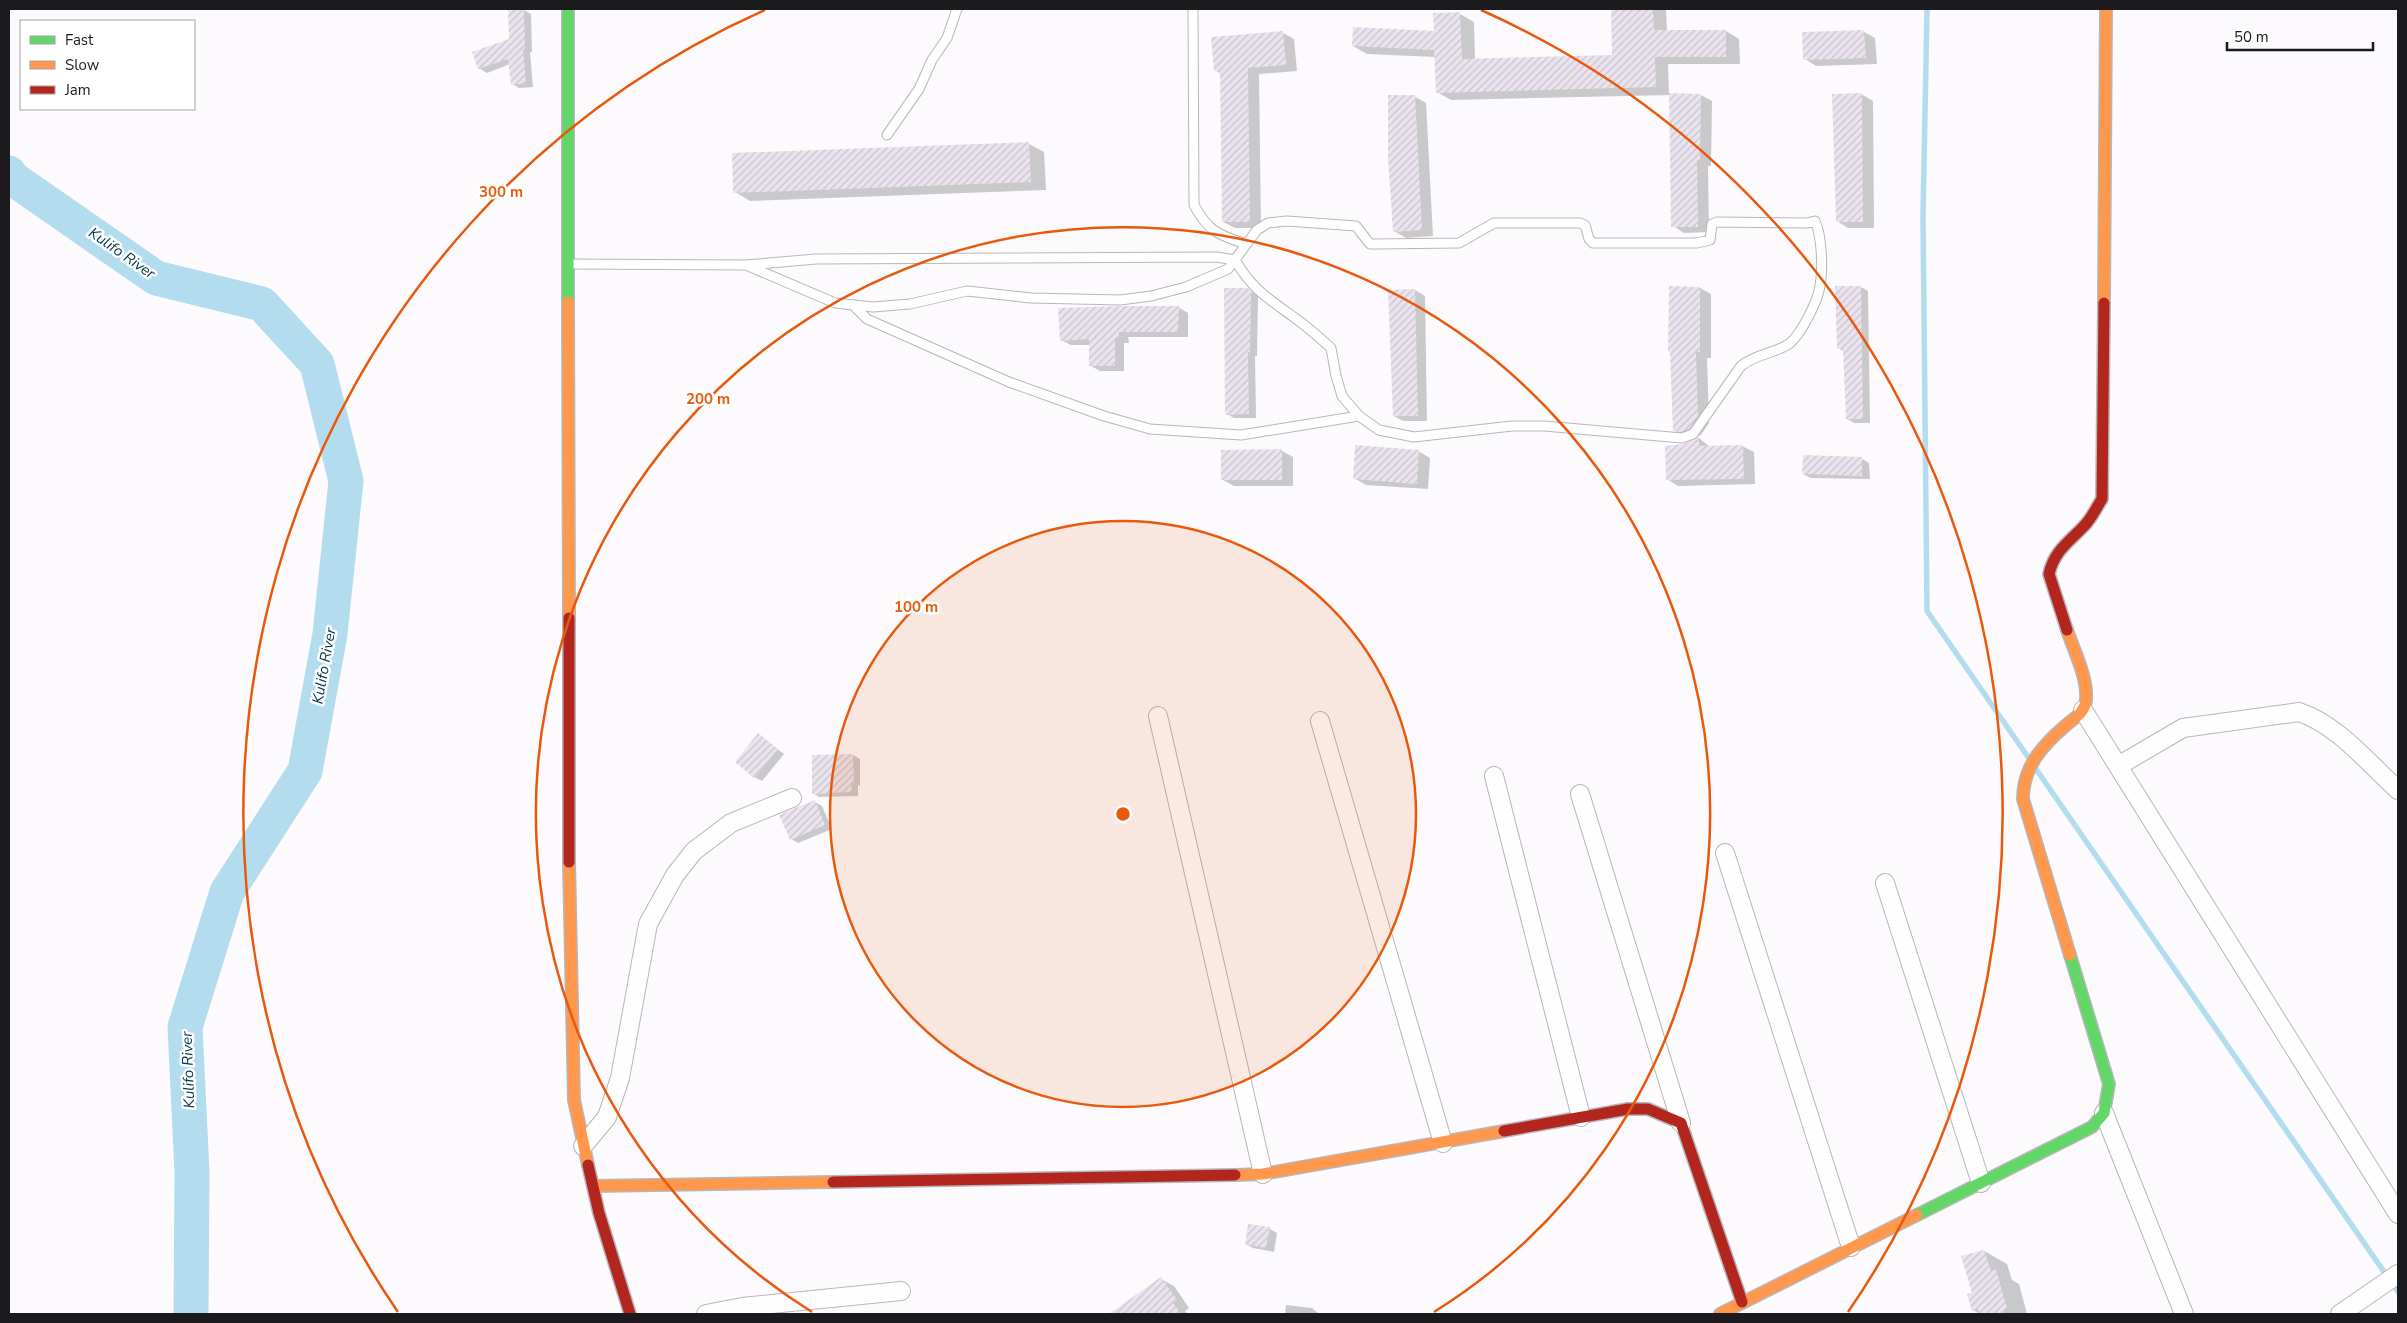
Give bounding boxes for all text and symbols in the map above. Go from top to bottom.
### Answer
legend [20,20,195,110]
scale bar [2227,20,2373,52]
text: 50 m [2234,27,2269,47]
text: Fast [65,30,94,50]
text: Slow [65,55,100,75]
text: Jam [64,80,91,100]
text: 300 m [479,182,523,202]
water label: Kulifo River [85,223,160,284]
text: 200 m [686,389,730,409]
text: 100 m [894,597,938,617]
water label: Kulifo River [307,626,341,706]
centre of rings [1114,805,1132,823]
water label: Kulifo River [177,1031,199,1109]

